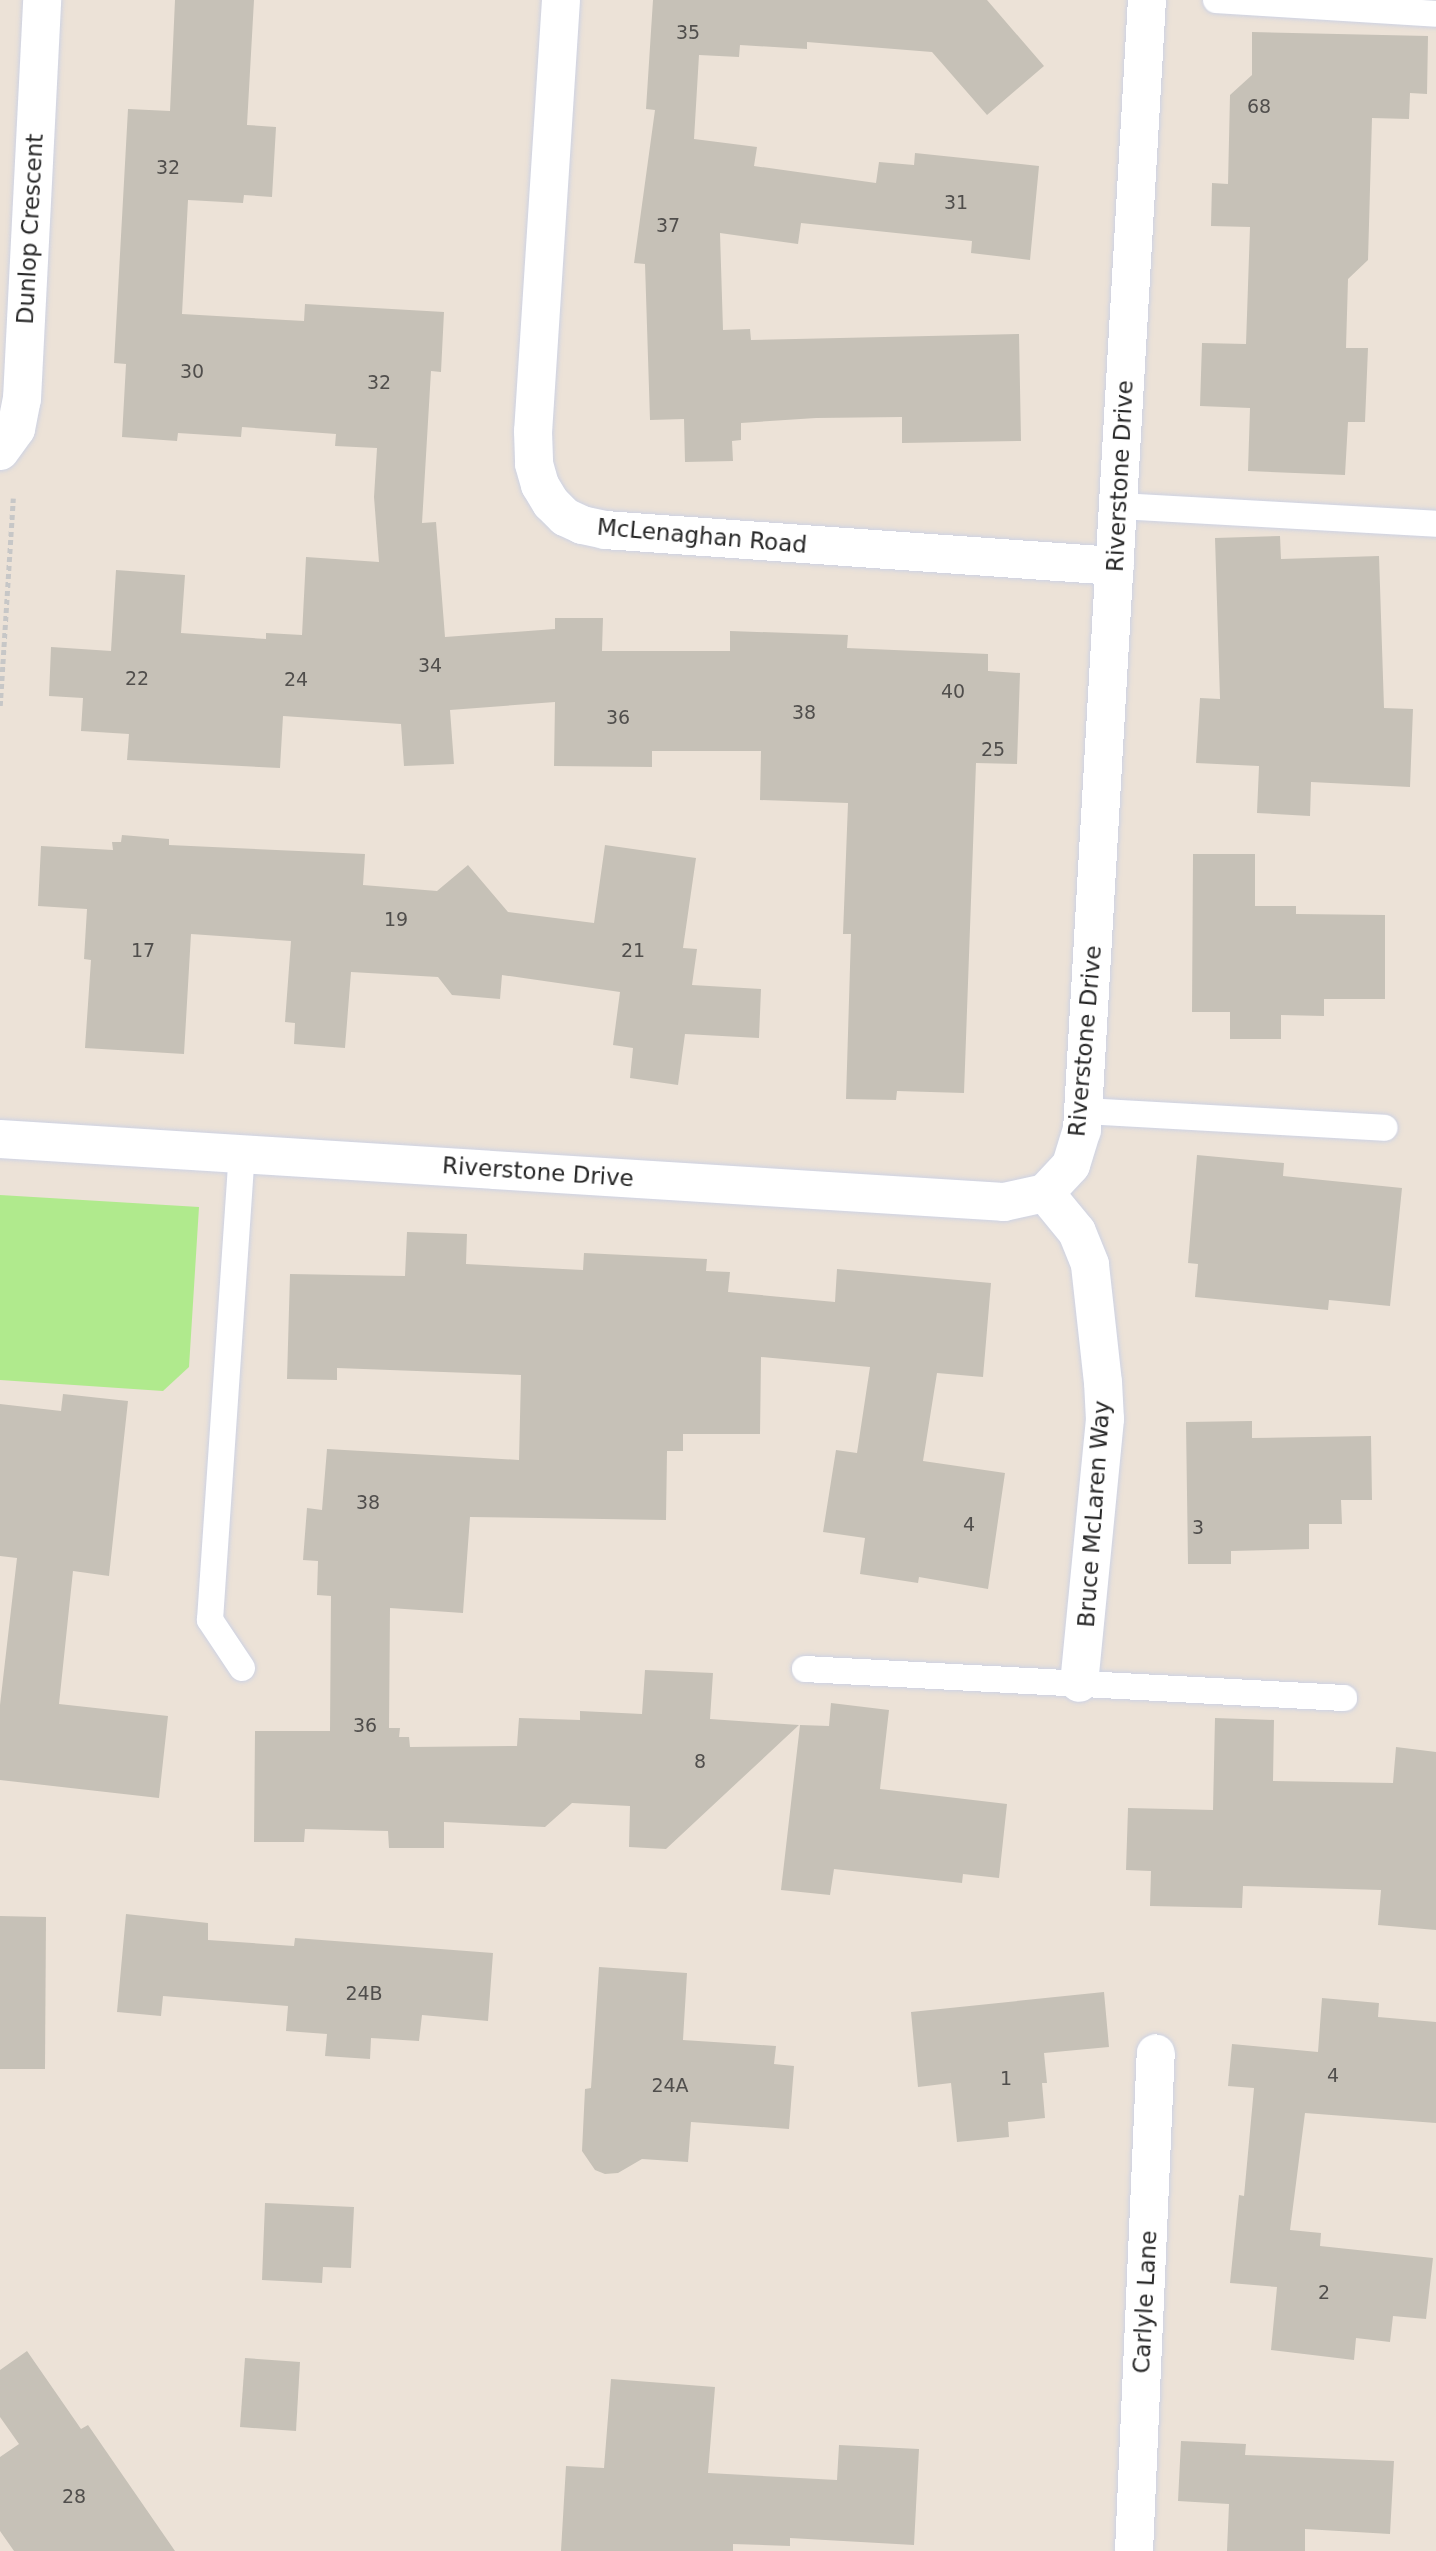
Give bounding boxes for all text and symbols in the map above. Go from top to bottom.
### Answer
house number: 35 [676,22,700,44]
house number: 68 [1247,96,1271,118]
street label: Dunlop Crescent [11,133,49,325]
house number: 32 [156,157,180,179]
house number: 31 [944,192,968,214]
house number: 37 [656,215,680,237]
house number: 30 [180,361,204,383]
house number: 32 [367,372,391,394]
street label: Riverstone Drive [1101,379,1139,573]
street label: McLenaghan Road [596,513,808,559]
house number: 34 [418,655,442,677]
house number: 22 [125,668,149,690]
house number: 24 [284,669,308,691]
house number: 40 [941,681,965,703]
house number: 38 [792,702,816,724]
house number: 36 [606,707,630,729]
house number: 25 [981,739,1005,761]
house number: 19 [384,909,408,931]
house number: 17 [131,940,155,962]
house number: 21 [621,940,645,962]
street label: Riverstone Drive [1063,944,1107,1138]
street label: Riverstone Drive [441,1152,635,1192]
street label: Bruce McLaren Way [1072,1400,1116,1628]
house number: 38 [356,1492,380,1514]
house number: 4 [963,1514,975,1536]
house number: 3 [1192,1517,1204,1539]
house number: 36 [353,1715,377,1737]
house number: 8 [694,1751,706,1773]
house number: 24B [345,1983,383,2005]
house number: 4 [1327,2065,1339,2087]
house number: 1 [1000,2068,1012,2090]
house number: 24A [651,2075,689,2097]
street label: Carlyle Lane [1127,2230,1163,2374]
house number: 2 [1318,2282,1330,2304]
house number: 28 [62,2486,86,2508]

